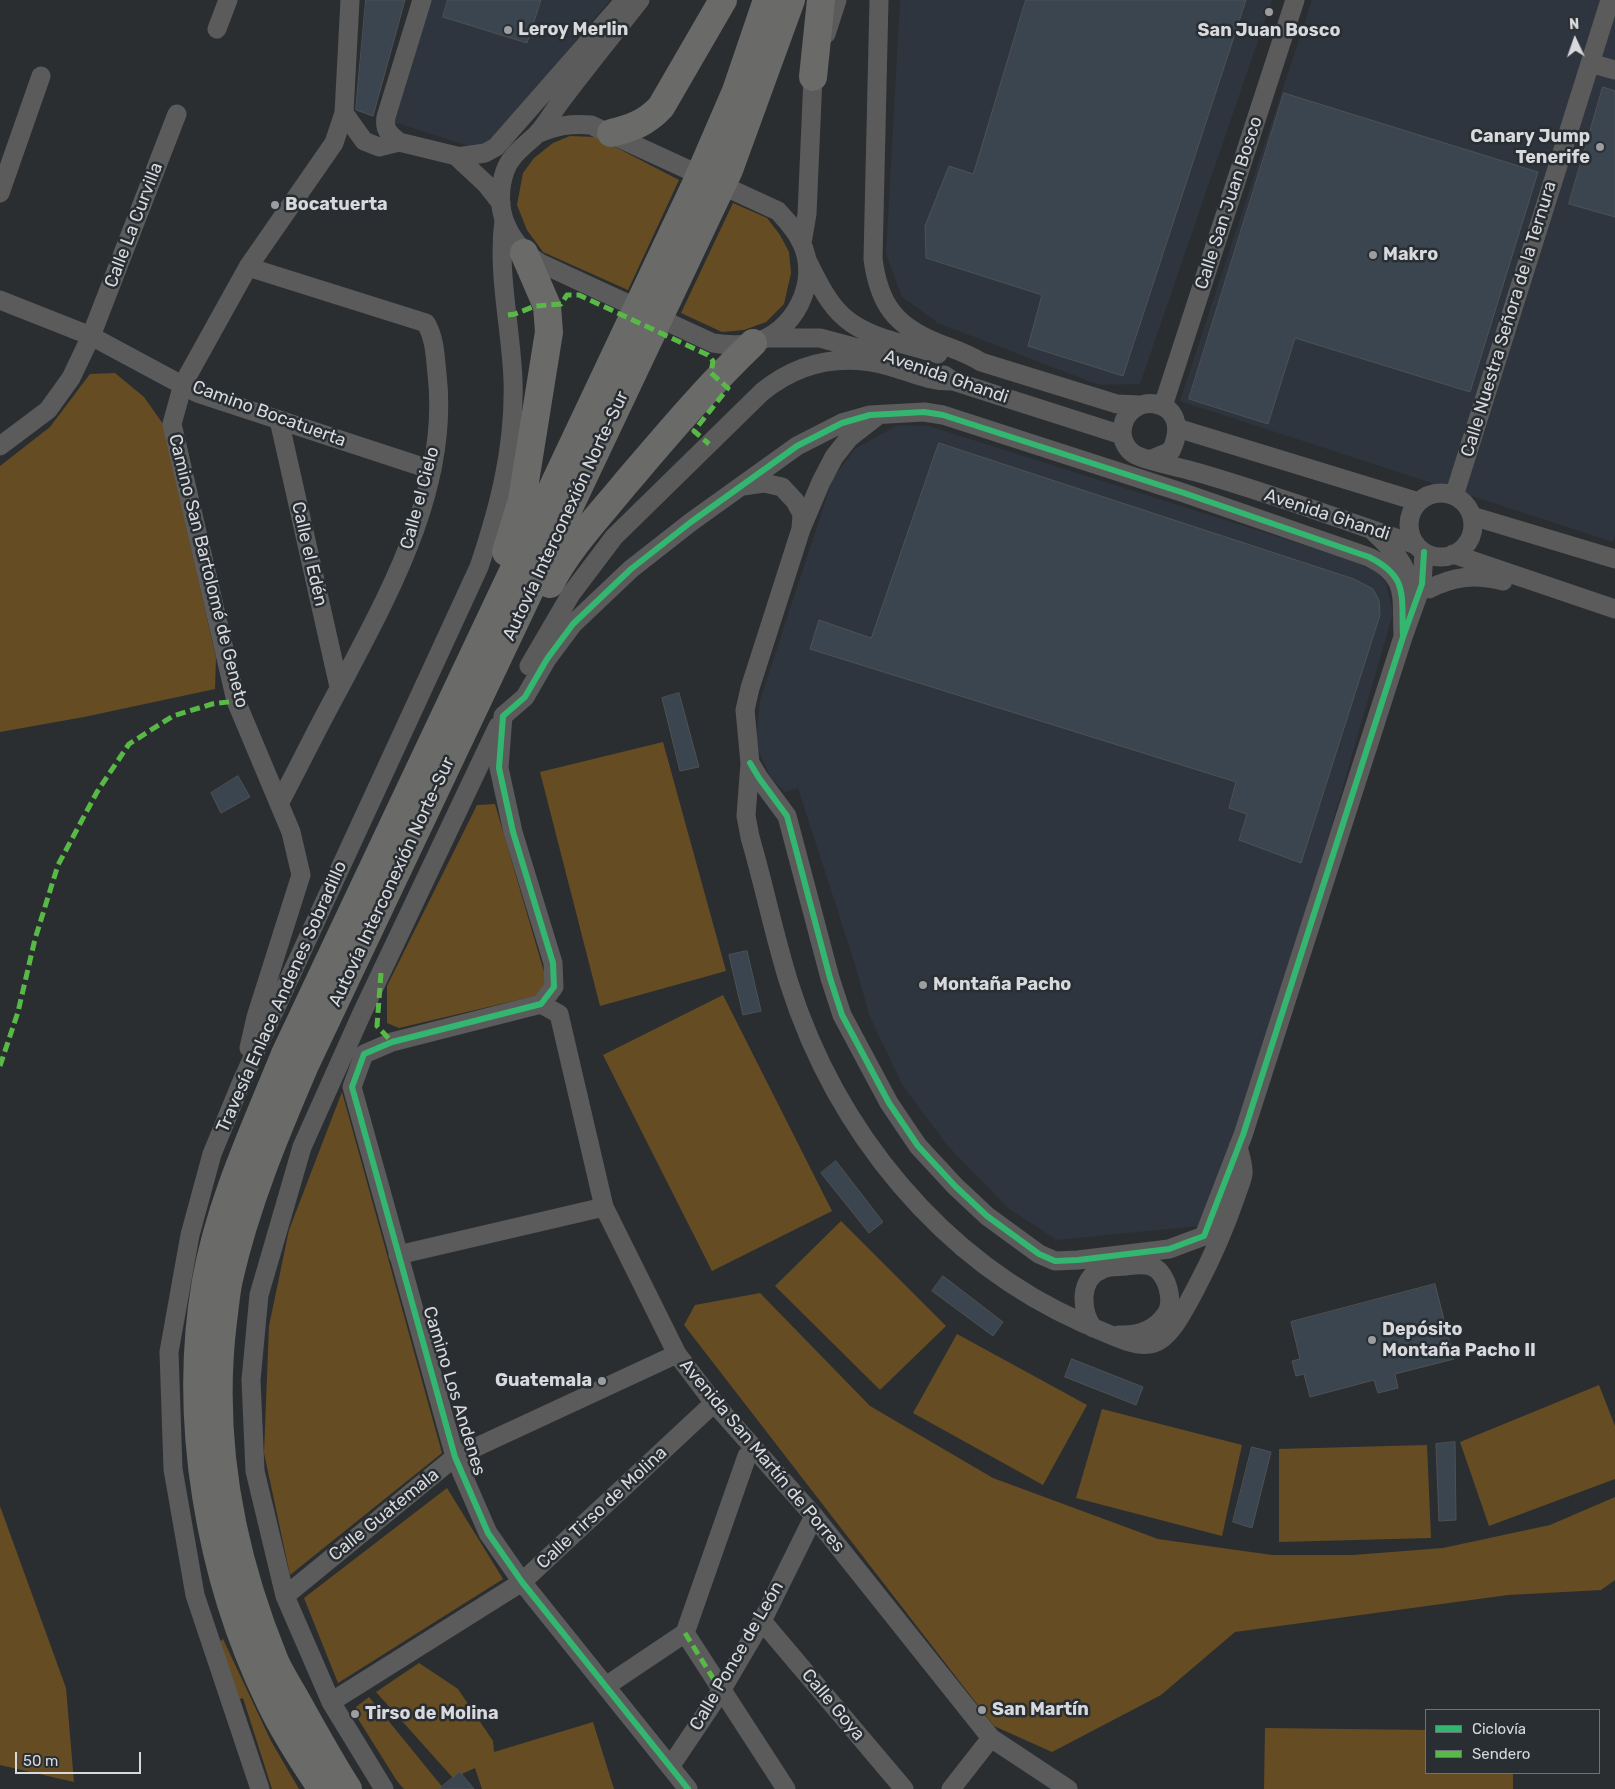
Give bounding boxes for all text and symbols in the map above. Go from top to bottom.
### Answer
marker: San Juan Bosco [1263,6,1275,18]
north arrow [1550,15,1600,65]
text: N [1569,16,1580,33]
place label: Leroy Merlin [518,19,628,41]
place label: San Juan Bosco [1198,20,1340,42]
marker: Leroy Merlin [502,24,514,36]
street label: Calle San Juan Bosco [1191,114,1267,292]
place label: Canary Jump Tenerife [1470,126,1590,168]
marker: Canary Jump Tenerife [1594,141,1606,153]
street label: Calle La Curvilla [100,159,168,291]
street label: Calle Nuestra Señora de la Ternura [1457,178,1561,460]
place label: Bocatuerta [285,194,388,216]
marker: Bocatuerta [269,199,281,211]
place label: Makro [1383,244,1438,266]
marker: Makro [1367,249,1379,261]
street label: Avenida Ghandi [881,346,1011,408]
street label: Camino Bocatuerta [189,376,349,452]
street label: Autovía Interconexión Norte-Sur [499,388,633,644]
street label: Camino San Bartolomé de Geneto [163,432,253,710]
street label: Calle el Cielo [396,444,444,552]
street label: Avenida Ghandi [1262,485,1392,545]
street label: Calle el Edén [286,500,332,608]
street label: Autovía Interconexión Norte-Sur [325,754,459,1010]
street label: Travesía Enlace Andenes Sobradillo [212,858,352,1136]
place label: Montaña Pacho [933,974,1071,996]
marker: Montaña Pacho [917,979,929,991]
street label: Camino Los Andenes [418,1304,490,1478]
place label: Depósito Montaña Pacho II [1382,1319,1536,1362]
marker: Depósito Montaña Pacho II [1366,1334,1378,1346]
street label: Avenida San Martín de Porres [675,1355,849,1557]
place label: Guatemala [495,1370,592,1392]
marker: Guatemala [596,1375,608,1387]
street label: Calle Tirso de Molina [532,1442,672,1574]
street label: Calle Guatemala [325,1464,443,1566]
street label: Calle Ponce de León [685,1578,789,1734]
street label: Calle Goya [797,1665,869,1745]
place label: San Martín [992,1699,1089,1721]
place label: Tirso de Molina [365,1703,499,1725]
marker: San Martín [976,1704,988,1716]
marker: Tirso de Molina [349,1708,361,1720]
legend [1425,1709,1600,1774]
text: Ciclovía [1472,1720,1526,1738]
scale bar [18,1742,144,1774]
text: Sendero [1472,1745,1530,1763]
text: 50 m [23,1752,58,1770]

